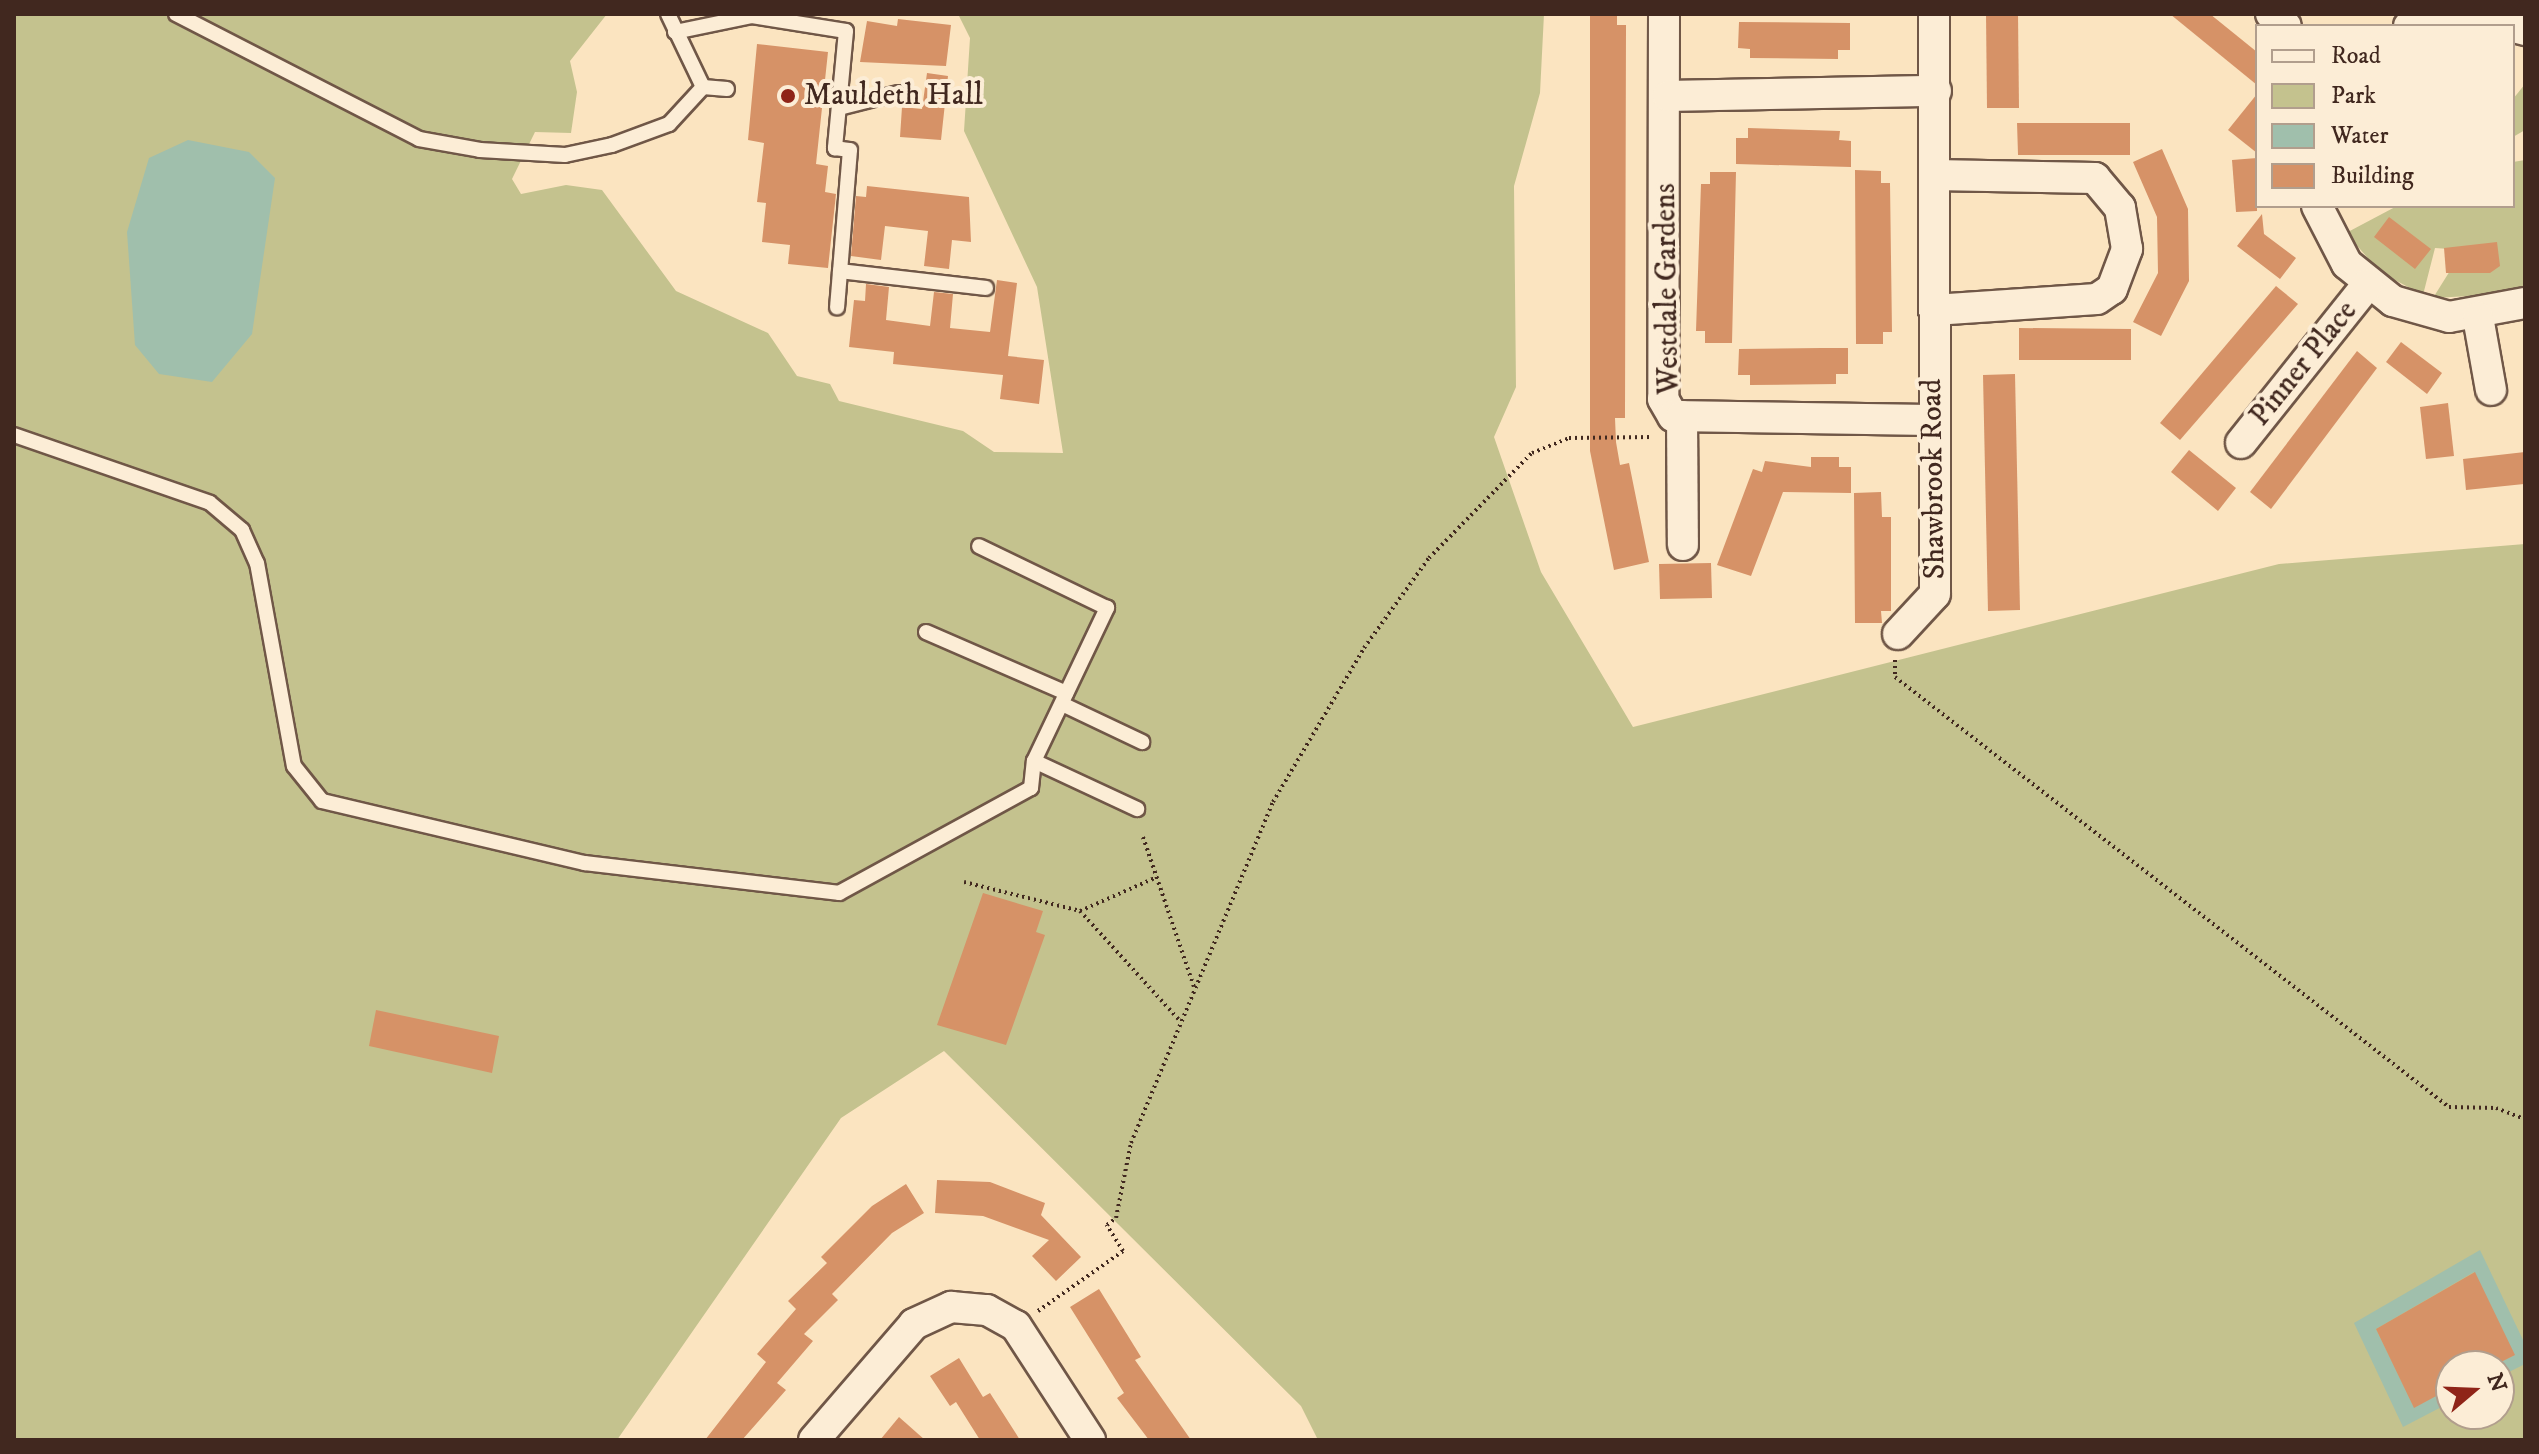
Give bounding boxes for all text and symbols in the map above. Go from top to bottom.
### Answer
legend [2255,24,2515,208]
text: Road [2331,41,2381,71]
place label: Mauldeth Hall [804,78,983,114]
text: Park [2331,81,2376,111]
marker: Mauldeth Hall [779,87,797,105]
text: Water [2331,121,2388,151]
text: Building [2331,161,2414,191]
street label: Westdale Gardens [1648,183,1688,395]
street label: Pinner Place [2243,294,2365,434]
street label: Shawbrook Road [1914,378,1954,580]
north arrow [2435,1350,2515,1430]
text: N [2481,1370,2512,1396]

